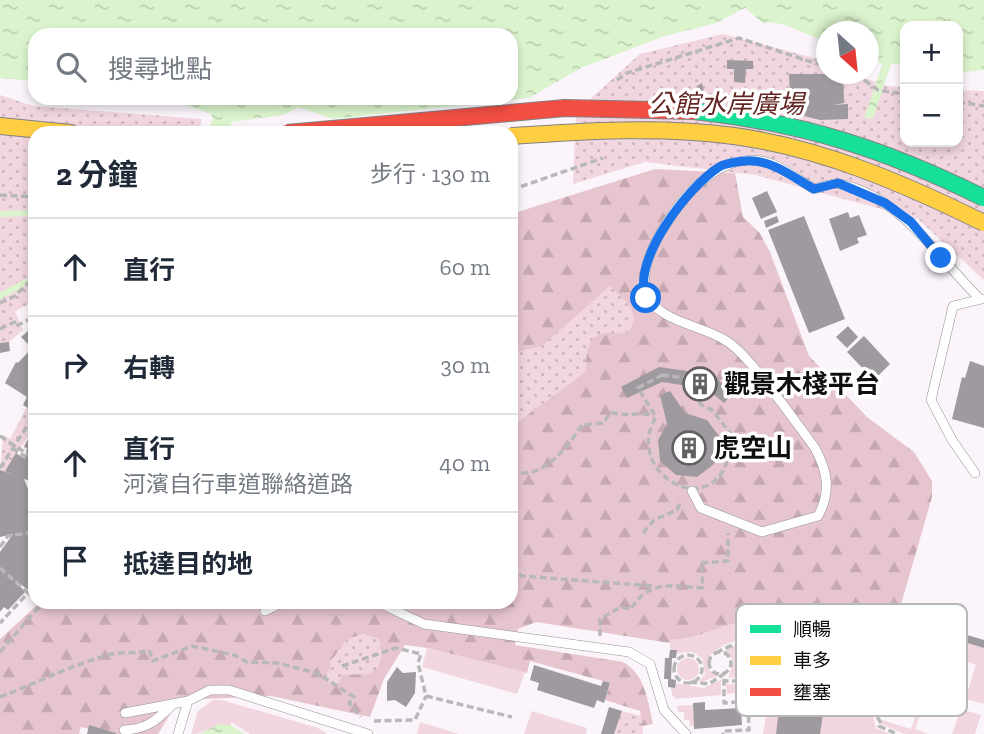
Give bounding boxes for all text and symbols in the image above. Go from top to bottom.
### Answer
north arrow [816,21,879,84]
map controls [900,21,963,147]
button: + [900,21,963,84]
search box [28,28,518,105]
icon: search [52,48,90,86]
text: 搜尋地點 [108,53,212,85]
button: − [900,84,963,147]
park label: 公館水岸廣場 [648,88,807,120]
text: 2 分鐘 [56,157,138,193]
text: 步行 · 130 m [370,160,490,188]
route end [925,242,956,273]
icon: ahead [56,248,94,286]
text: 60 m [439,253,490,281]
text: 直行 [123,254,175,286]
route start [630,282,661,313]
icon: right [56,346,94,384]
text: 30 m [440,351,490,379]
text: 右轉 [123,352,175,384]
building icon: 觀景木棧平台 [681,365,719,403]
place label: 觀景木棧平台 [724,368,880,400]
building icon: 虎空山 [670,429,708,467]
place label: 虎空山 [714,432,792,464]
text: 直行 [123,433,175,465]
icon: ahead [56,444,94,482]
text: 40 m [439,449,490,477]
text: 河濱自行車道聯絡道路 [123,470,353,498]
icon: arrive [56,542,94,580]
text: 抵達目的地 [123,548,253,580]
legend [736,604,967,716]
text: 順暢 [793,618,831,641]
text: 車多 [793,649,831,672]
text: 壅塞 [793,681,831,704]

